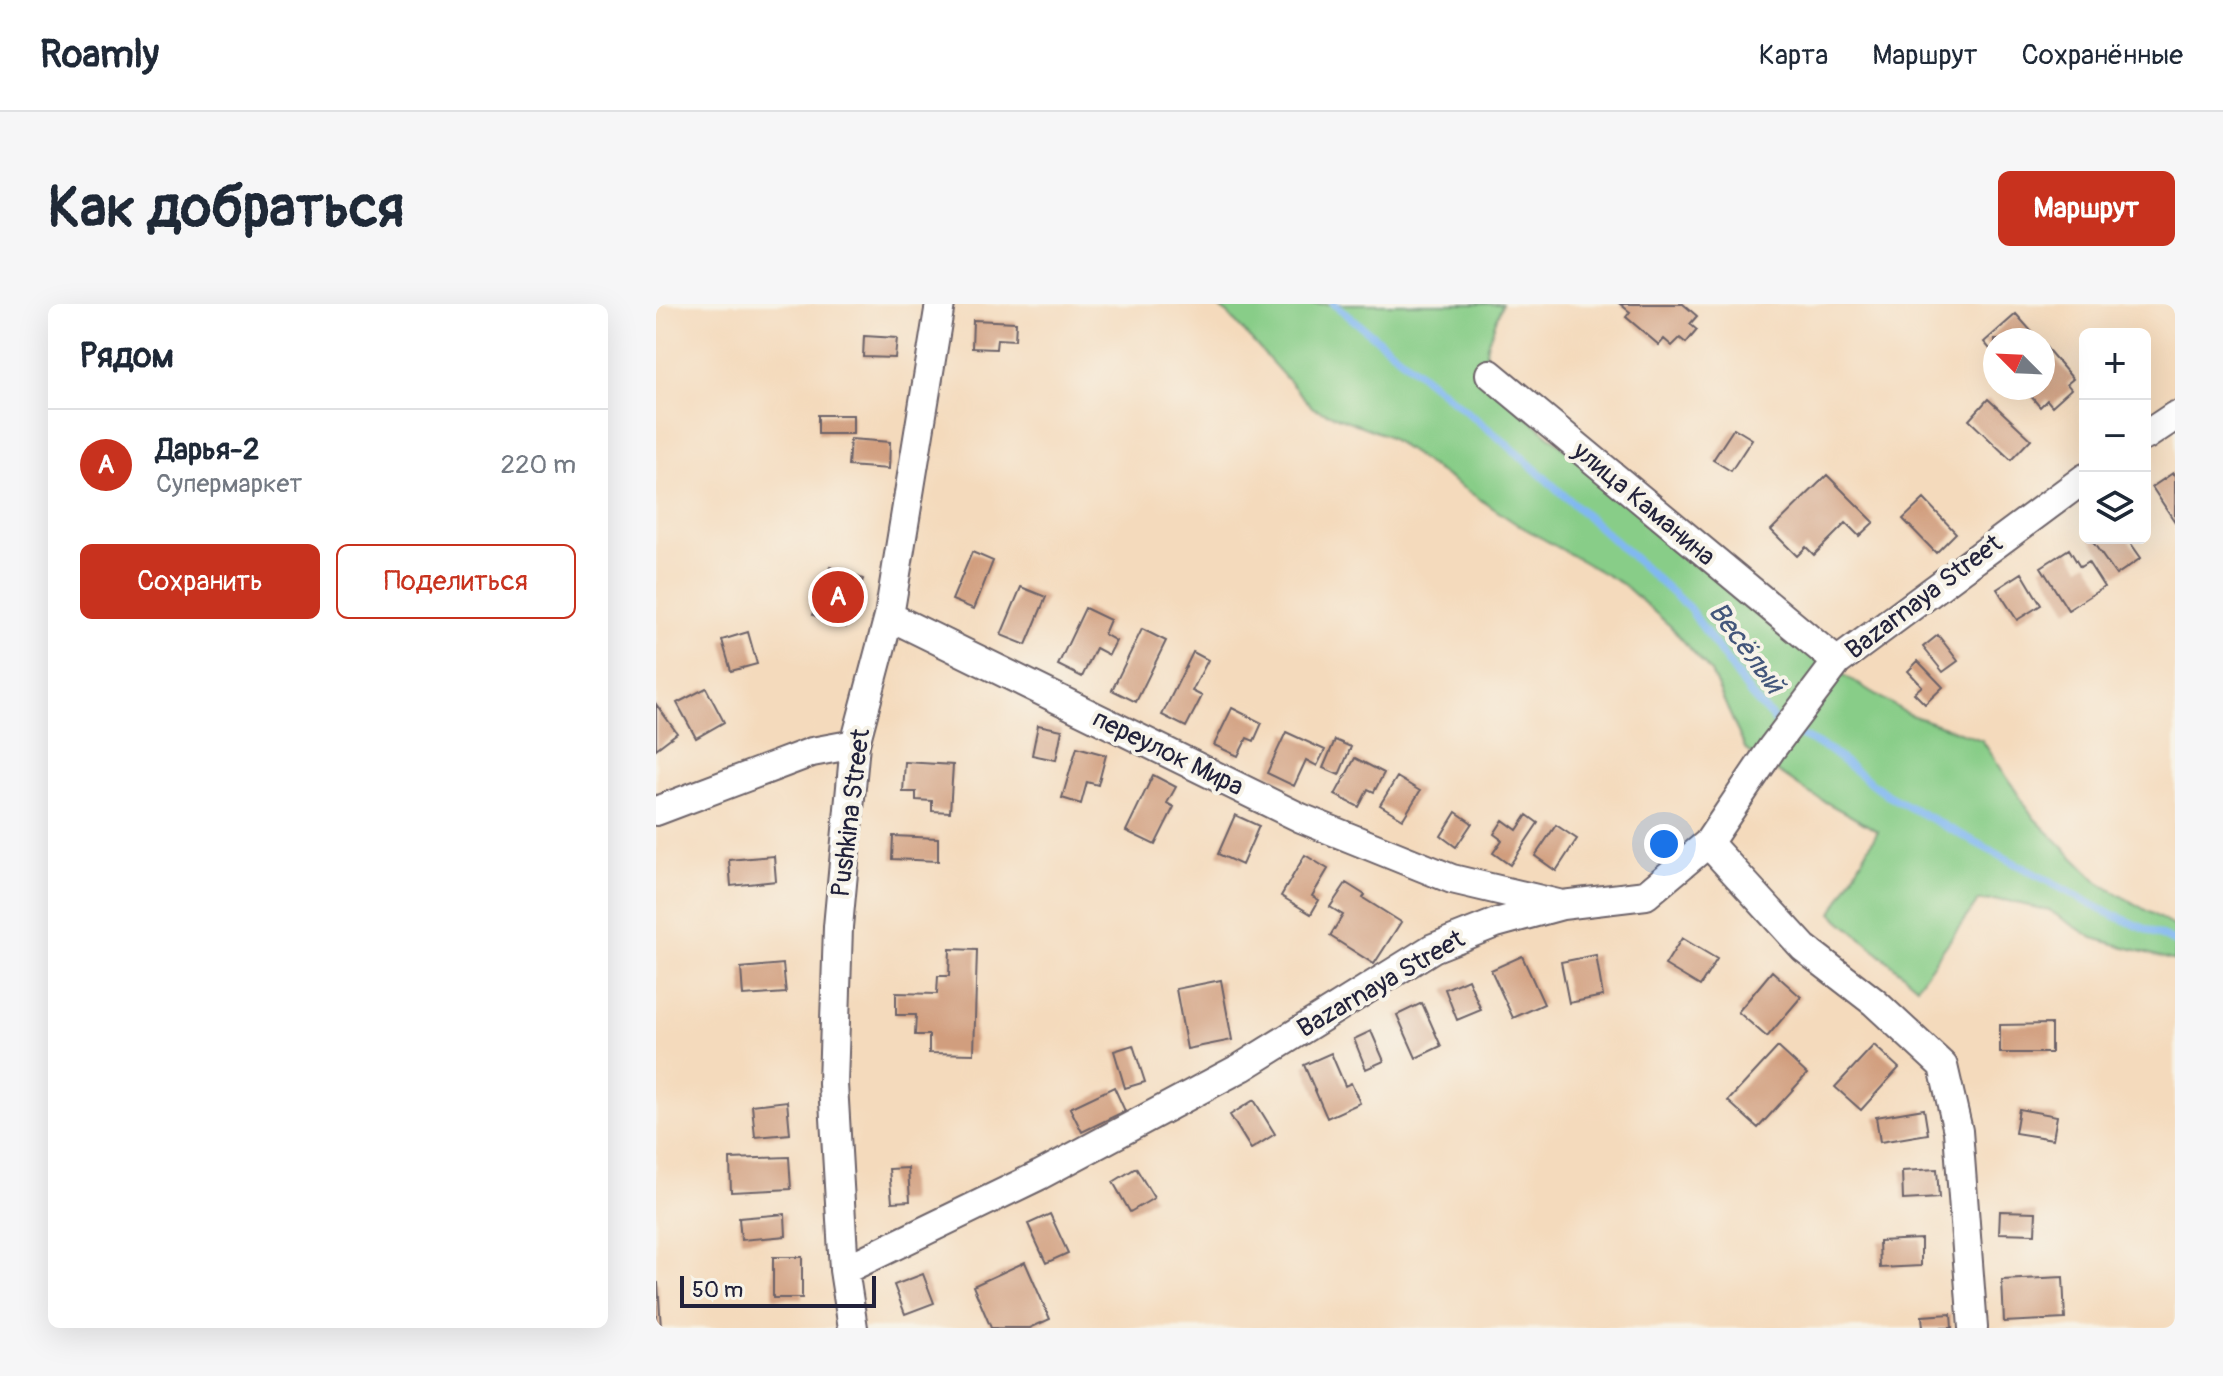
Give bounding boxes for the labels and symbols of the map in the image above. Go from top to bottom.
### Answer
north arrow [1983,328,2055,400]
street label: улица Каманина [1565,434,1722,573]
street label: Bazarnaya Street [1839,527,2009,666]
pin: A [812,567,864,627]
water label: Весёлый [1700,595,1793,703]
street label: переулок Мира [1087,703,1249,803]
street label: Pushkina Street [825,726,877,899]
your location [1644,824,1684,864]
street label: Bazarnaya Street [1292,923,1471,1045]
scale bar [680,1272,876,1308]

